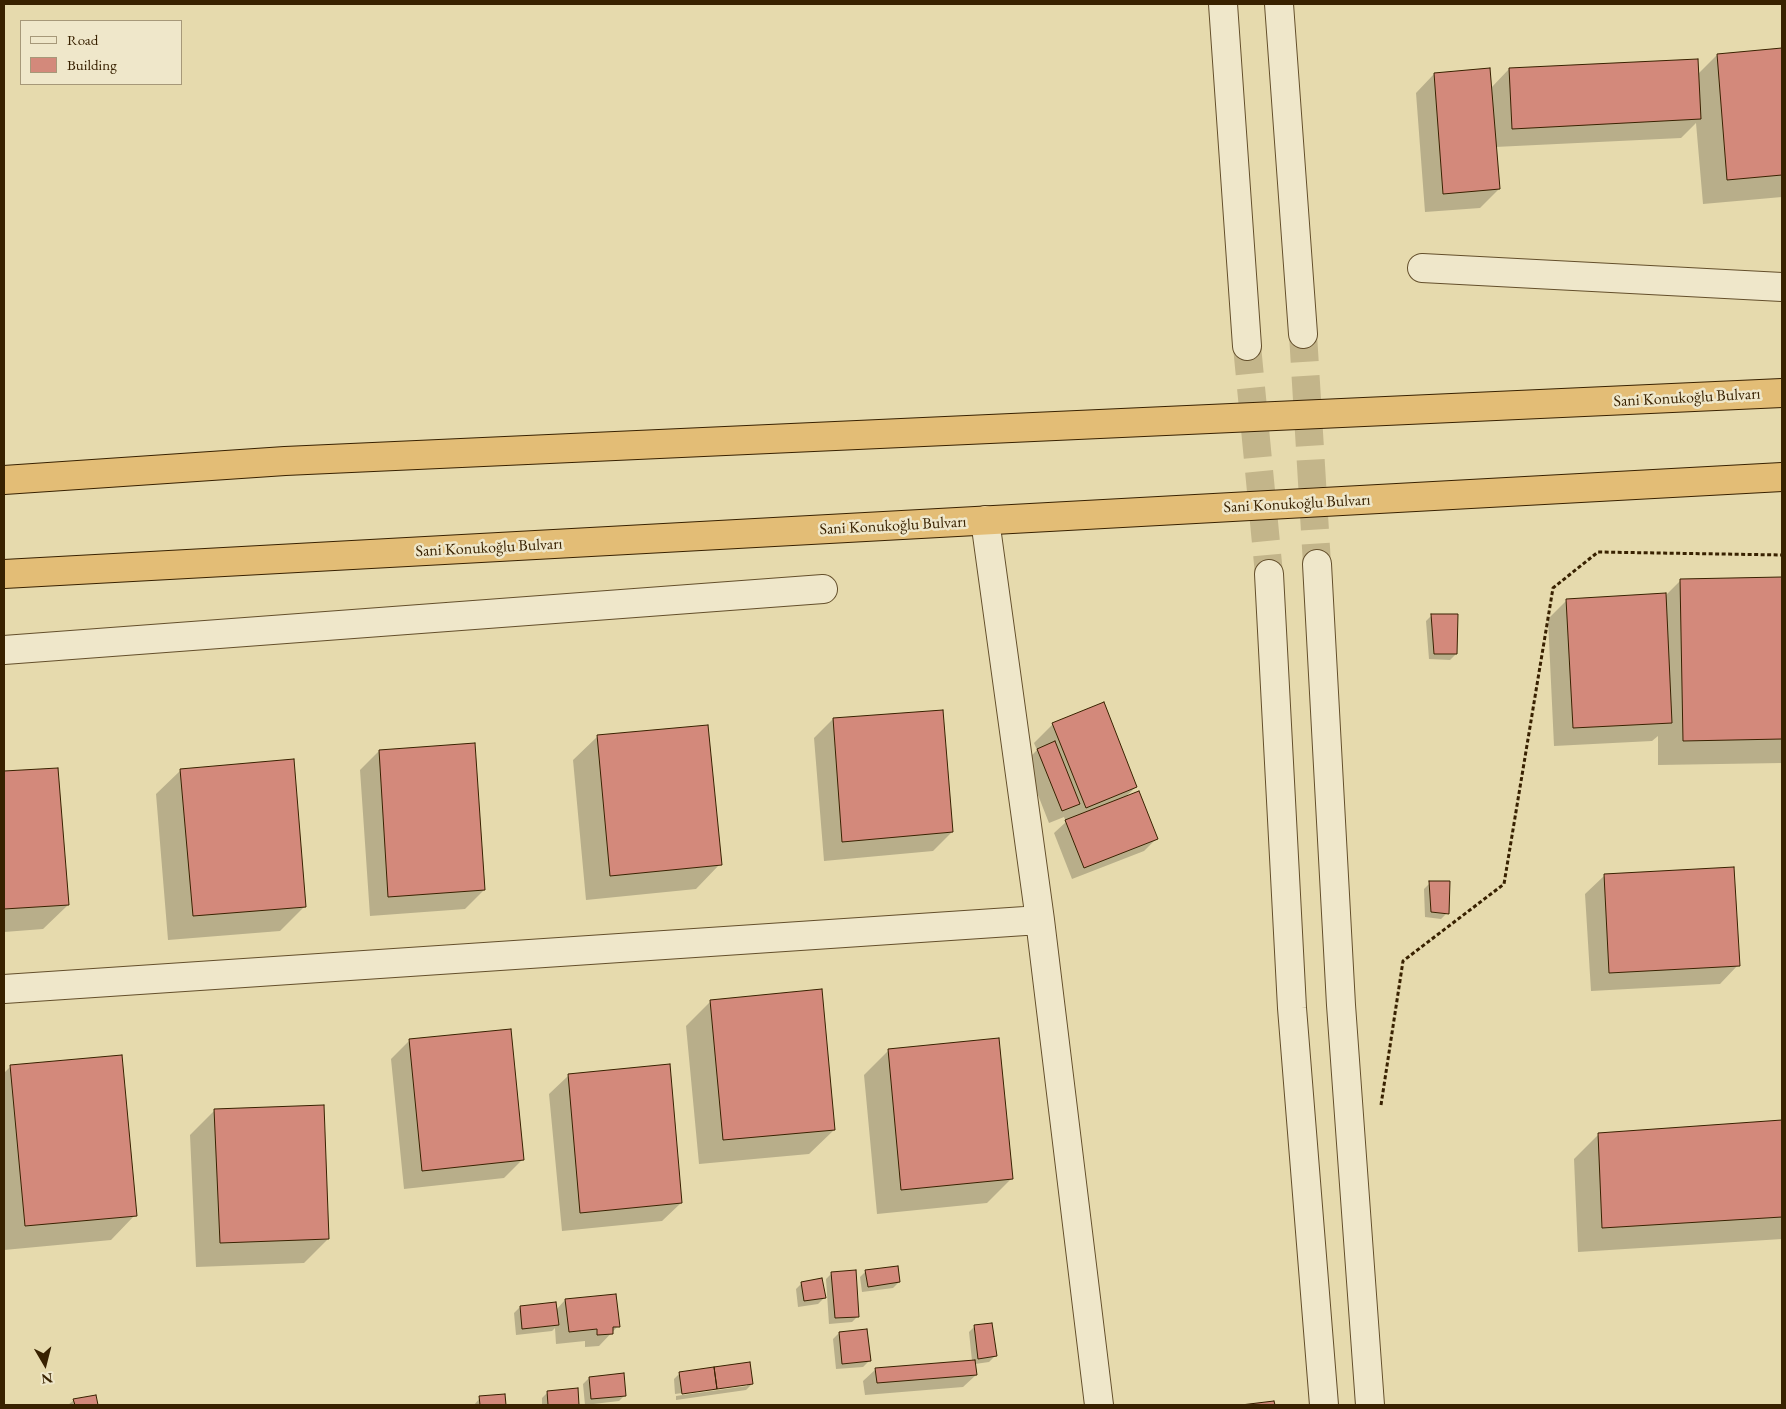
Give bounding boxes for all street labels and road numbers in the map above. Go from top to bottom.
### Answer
street label: Sani Konukoğlu Bulvarı [1613,385,1761,411]
street label: Sani Konukoğlu Bulvarı [1223,491,1371,517]
street label: Sani Konukoğlu Bulvarı [819,513,967,539]
street label: Sani Konukoğlu Bulvarı [415,535,563,561]

